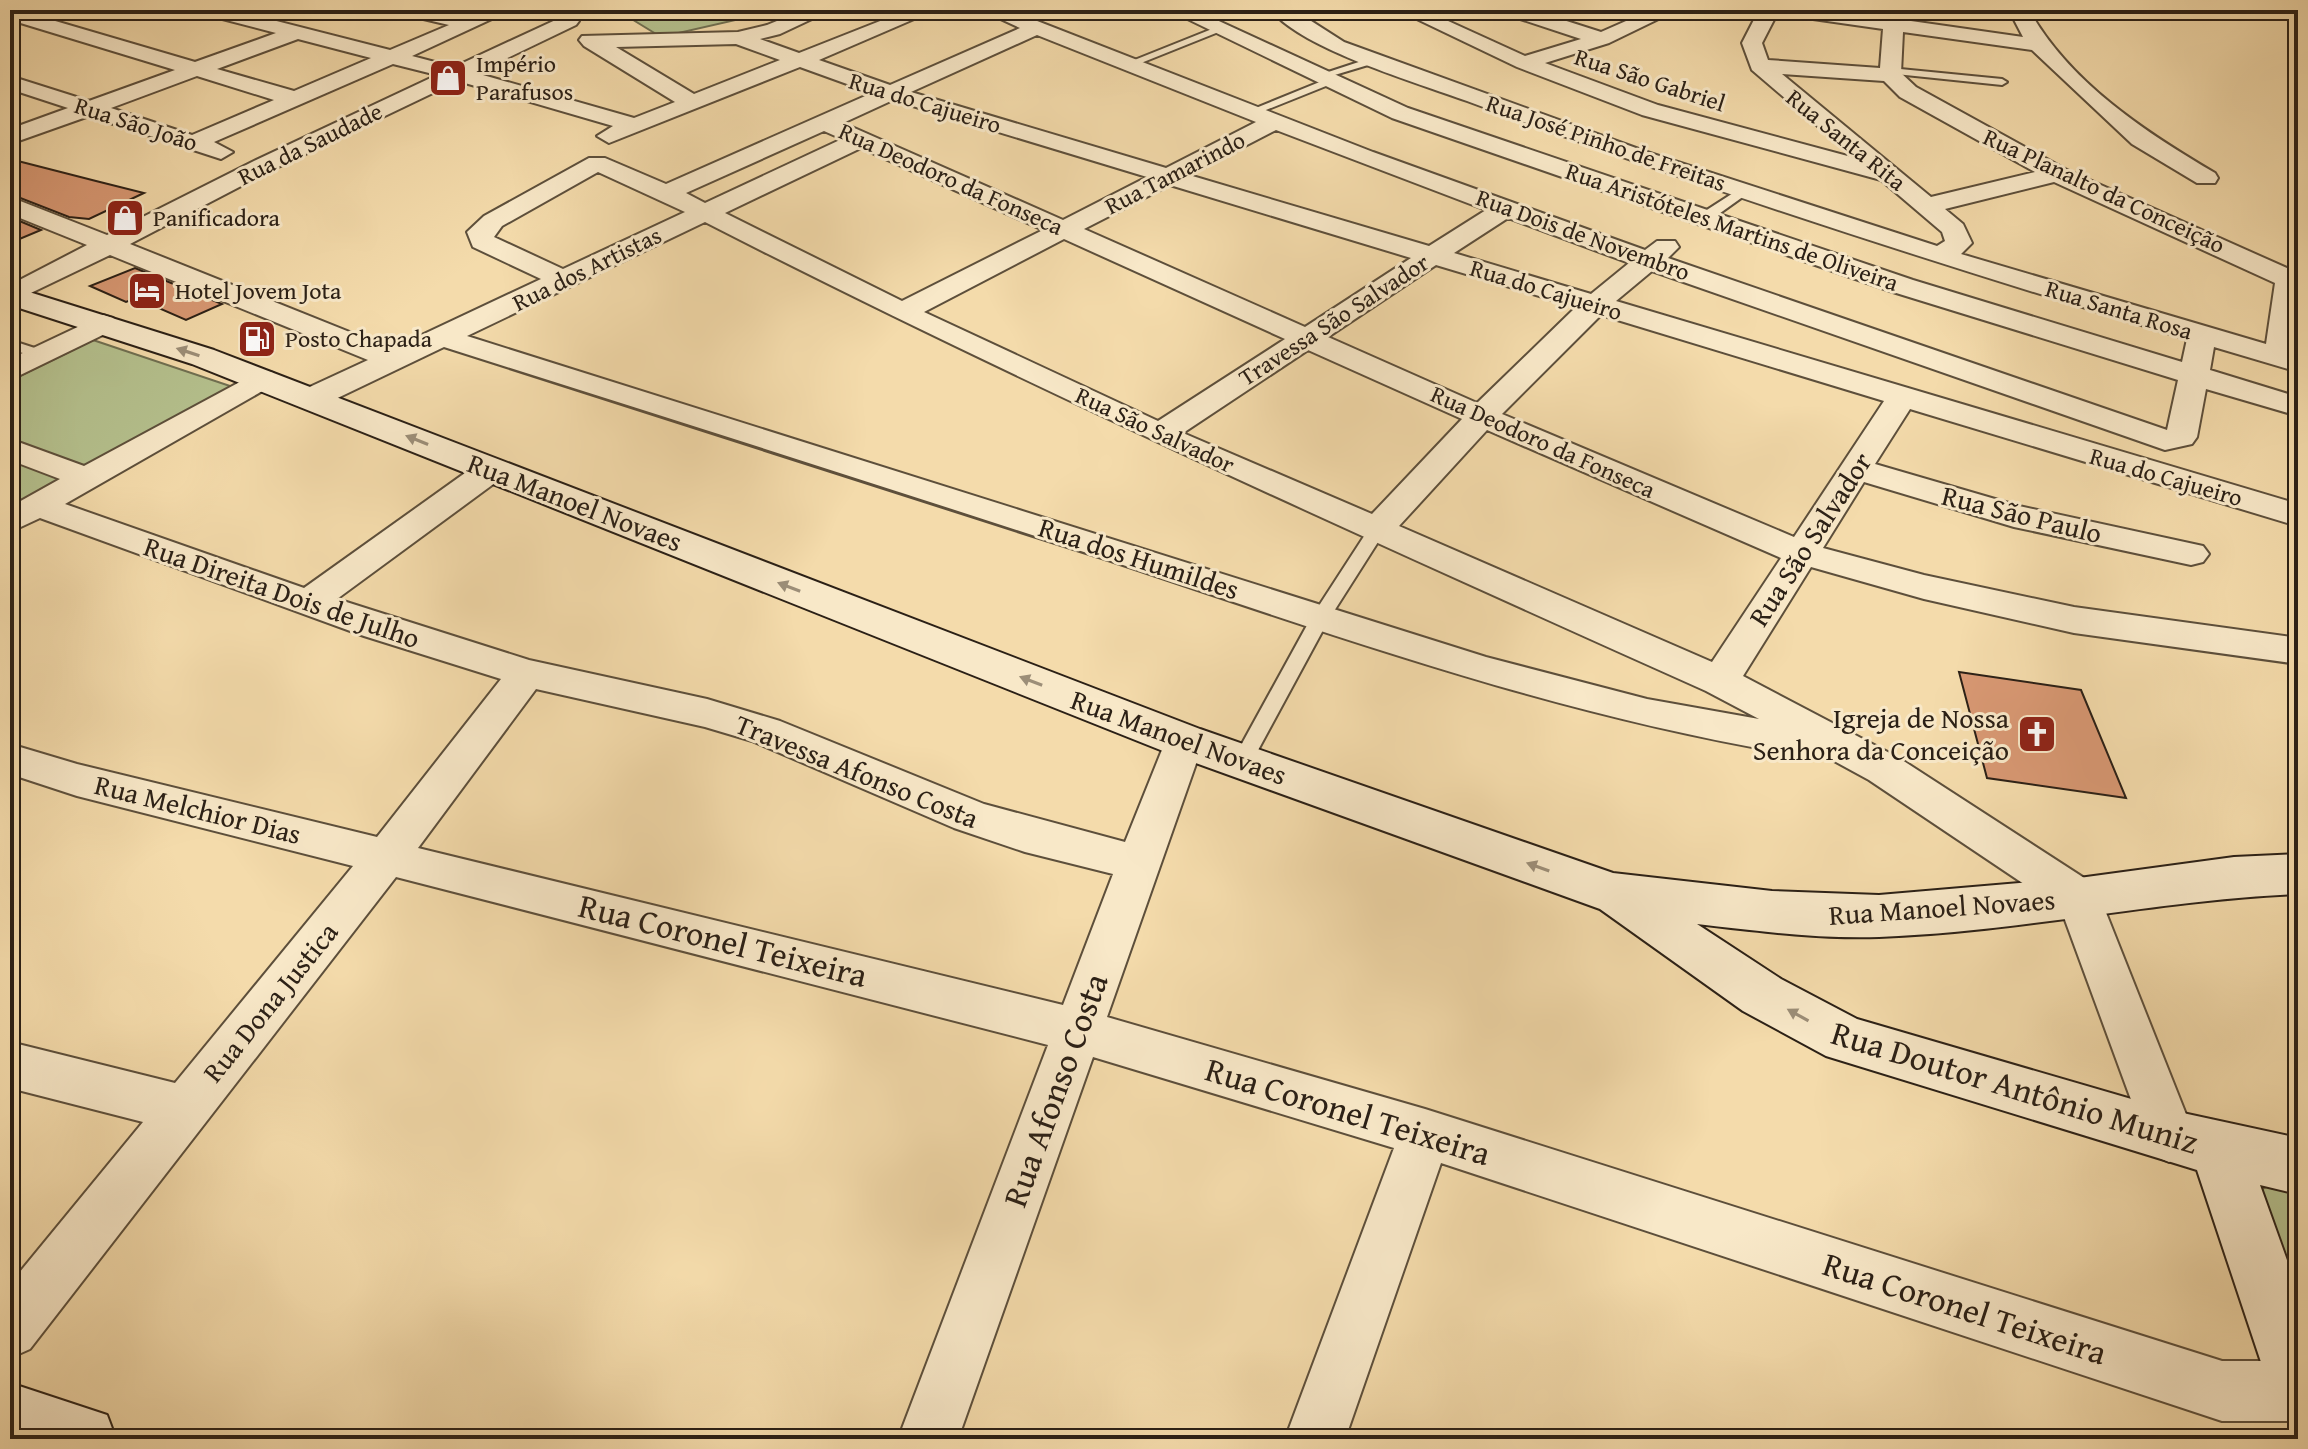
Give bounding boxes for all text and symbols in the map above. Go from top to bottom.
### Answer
street label: Rua São Gabriel [1570,39,1730,120]
place label: Império Parafusos [476,46,573,109]
shop icon: Império Parafusos [427,57,469,99]
street label: Rua do Cajueiro [845,63,1006,142]
street label: Rua Santa Rita [1779,80,1914,199]
street label: Rua José Pinho de Freitas [1482,85,1731,200]
street label: Rua São João [70,87,202,160]
street label: Rua da Saudade [231,93,388,194]
street label: Rua Deodoro da Fonseca [833,113,1070,244]
street label: Rua Planalto da Conceição [1978,119,2231,262]
street label: Rua Tamarindo [1098,122,1251,223]
street label: Rua Aristóteles Martins de Oliveira [1561,153,1904,300]
street label: Rua Dois de Novembro [1471,180,1695,289]
shop icon: Panificadora [104,197,146,239]
place label: Panificadora [153,200,281,235]
street label: Rua dos Artistas [506,217,667,320]
street label: Travessa São Salvador [1232,245,1436,394]
street label: Rua do Cajueiro [1466,250,1627,329]
hotel icon: Hotel Jovem Jota [126,270,168,312]
street label: Rua Santa Rosa [2041,271,2198,349]
place label: Hotel Jovem Jota [175,273,342,308]
fuel station icon: Posto Chapada [236,318,278,360]
place label: Posto Chapada [285,321,433,356]
one-way arrow [176,345,200,357]
street label: Rua Deodoro da Fonseca [1425,376,1662,507]
street label: Rua São Salvador [1070,377,1240,482]
one-way arrow [405,433,429,446]
street label: Rua do Cajueiro [2086,438,2247,515]
street label: Rua Manoel Novaes [462,442,688,561]
street label: Rua São Salvador [1738,443,1882,634]
street label: Rua São Paulo [1938,474,2106,553]
street label: Rua dos Humildes [1034,506,1245,609]
street label: Rua Direita Dois de Julho [139,525,426,658]
one-way arrow [777,580,801,593]
one-way arrow [1019,675,1043,688]
street label: Rua Manoel Novaes [1066,678,1293,795]
place label: Igreja de Nossa Senhora da Conceição [1753,697,2010,770]
street label: Travessa Afonso Costa [729,703,986,838]
church icon: Igreja de Nossa Senhora da Conceição [2016,713,2058,755]
street label: Rua Melchior Dias [91,763,306,854]
one-way arrow [1526,860,1550,872]
street label: Rua Manoel Novaes [1827,878,2057,935]
street label: Rua Coronel Teixeira [574,880,872,999]
street label: Rua Dona Justica [192,912,348,1091]
street label: Rua Afonso Costa [990,966,1119,1213]
street label: Rua Doutor Antônio Muniz [1826,1007,2205,1166]
one-way arrow [1787,1009,1809,1023]
street label: Rua Coronel Teixeira [1200,1044,1497,1177]
street label: Rua Coronel Teixeira [1817,1239,2113,1376]

